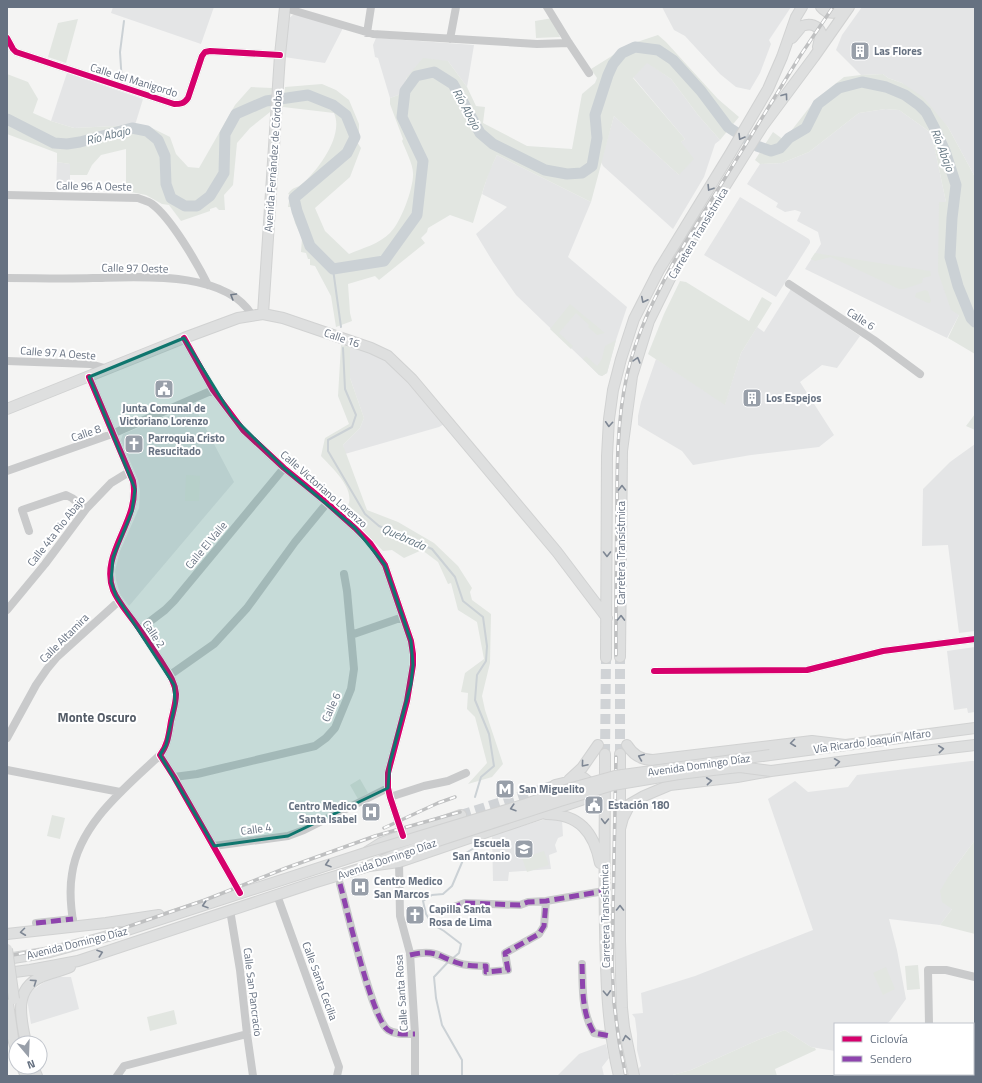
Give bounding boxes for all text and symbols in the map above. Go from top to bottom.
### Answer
building icon: Las Flores [849,40,871,62]
place label: Las Flores [874,43,922,59]
street label: Calle del Manigordo [88,59,180,101]
water label: Río Abajo [448,85,487,134]
street label: Avenida Fernández de Córdoba [260,89,286,233]
one-way arrow [780,93,787,100]
water label: Río Abajo [84,120,133,150]
water label: Río Abajo [926,126,960,175]
one-way arrow [738,133,745,140]
street label: Calle 96 A Oeste [56,177,132,195]
street label: Carretera Transístmica [664,184,732,282]
one-way arrow [707,184,714,191]
street label: Calle 97 Oeste [102,259,169,277]
one-way arrow [230,294,237,301]
one-way arrow [641,295,649,303]
street label: Calle 6 [844,304,878,334]
street label: Calle 16 [322,324,362,352]
street label: Calle 97 A Oeste [20,342,97,364]
one-way arrow [632,356,641,363]
public building icon: Junta Comunal de Victoriano Lorenzo [153,378,175,400]
building icon: Los Espejos [741,387,763,409]
place label: Los Espejos [766,390,821,406]
place label: Junta Comunal de Victoriano Lorenzo [120,400,209,429]
street label: Calle 8 [69,420,103,446]
one-way arrow [605,421,614,427]
place label: Parroquia Cristo Resucitado [148,430,225,459]
church icon: Parroquia Cristo Resucitado [123,433,145,455]
street label: Calle Victoriano Lorenzo [277,447,371,531]
one-way arrow [618,485,626,491]
street label: Calle 4ta Rio Abajo [23,492,89,570]
street label: Carretera Transístmica [613,500,629,605]
street label: Calle El Valle [181,517,231,572]
water label: Quebrada [379,519,430,556]
one-way arrow [603,551,611,557]
street label: Calle Altamira [36,609,93,666]
one-way arrow [617,615,625,621]
street label: Calle 2 [139,617,169,651]
street label: Calle 6 [317,690,345,724]
district label: Monte Oscuro [58,707,136,727]
street label: Vía Ricardo Joaquín Alfaro [812,725,932,757]
one-way arrow [790,738,796,747]
one-way arrow [938,745,944,754]
street label: Avenida Domingo Díaz [647,750,751,780]
one-way arrow [637,754,644,762]
one-way arrow [834,758,840,767]
one-way arrow [582,760,589,767]
one-way arrow [706,776,712,785]
metro station icon: San Miguelito [494,778,516,800]
place label: San Miguelito [519,781,585,797]
public building icon: Estación 180 [583,794,605,816]
place label: Estación 180 [608,797,670,813]
place label: Centro Medico Santa Isabel [288,798,357,827]
hospital icon: Centro Medico Santa Isabel [360,801,382,823]
one-way arrow [510,803,517,812]
one-way arrow [600,818,609,824]
street label: Calle 4 [240,819,272,839]
street label: Avenida Domingo Díaz [335,835,439,883]
place label: Escuela San Antonio [453,835,510,864]
school or university icon: Escuela San Antonio [513,838,535,860]
one-way arrow [325,860,332,868]
street label: Carretera Transístmica [596,863,614,968]
place label: Centro Medico San Marcos [374,873,443,902]
hospital icon: Centro Medico San Marcos [349,876,371,898]
one-way arrow [201,900,208,909]
place label: Capilla Santa Rosa de Lima [429,901,492,930]
church icon: Capilla Santa Rosa de Lima [404,904,426,926]
one-way arrow [616,905,624,911]
street label: Avenida Domingo Díaz [25,923,129,963]
one-way arrow [20,927,26,936]
street label: Calle Santa Cecilia [298,939,342,1023]
street label: Calle San Pancracio [240,947,266,1038]
one-way arrow [96,950,103,958]
street label: Calle Santa Rosa [390,954,412,1032]
one-way arrow [30,979,37,986]
one-way arrow [602,990,611,996]
legend [834,1023,974,1075]
text: Ciclovía [870,1029,908,1048]
north arrow [8,1035,48,1075]
one-way arrow [623,1035,631,1041]
text: Sendero [870,1049,912,1068]
text: N [25,1056,37,1073]

